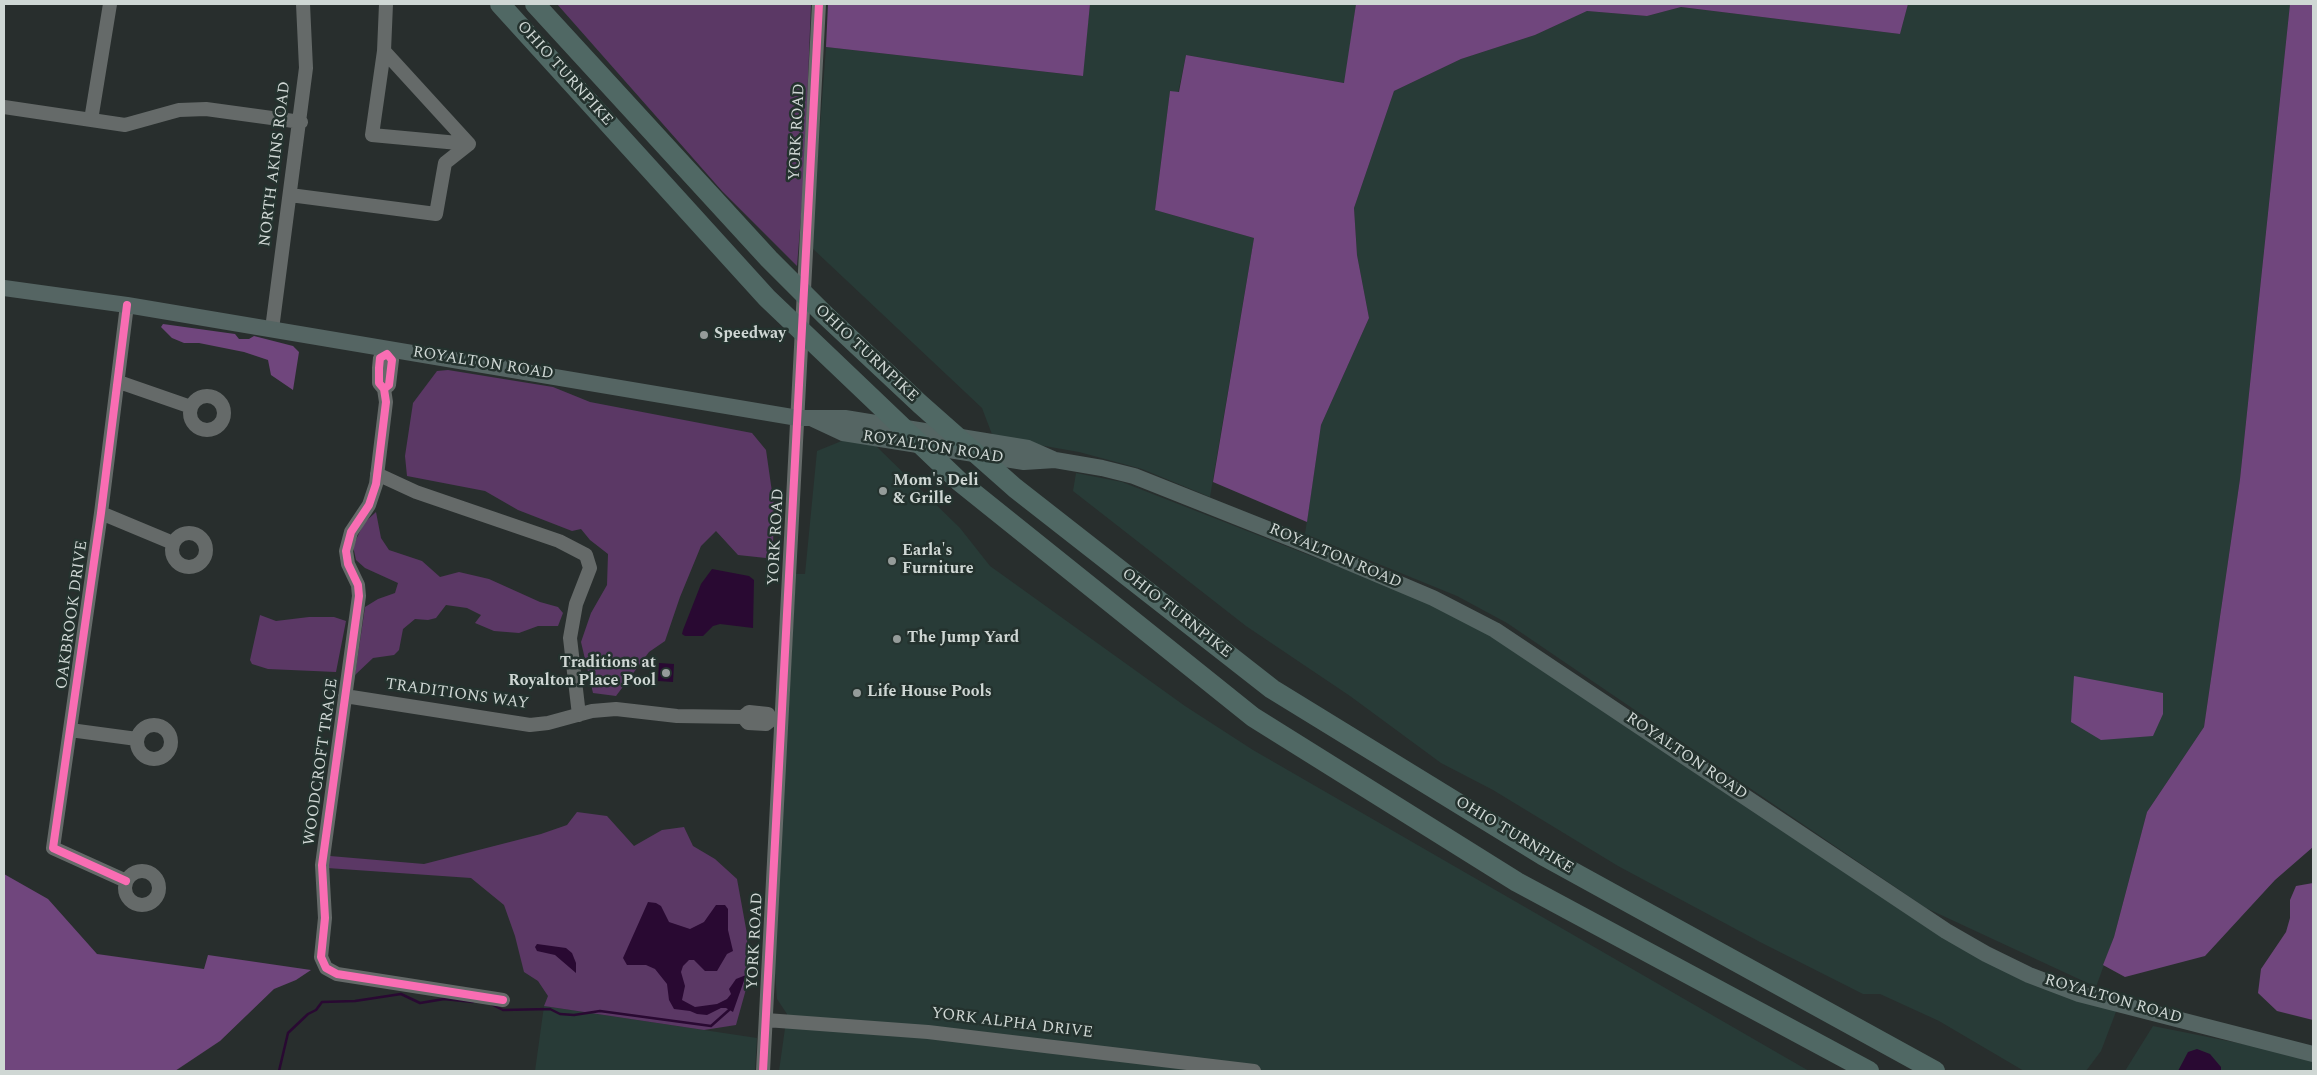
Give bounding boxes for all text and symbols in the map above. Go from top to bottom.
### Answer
street label: OHIO TURNPIKE [512,18,616,130]
street label: NORTH AKINS ROAD [256,80,296,248]
street label: YORK ROAD [786,83,810,181]
street label: OHIO TURNPIKE [810,301,922,407]
place label: Speedway [714,325,786,345]
marker: Speedway [698,329,710,341]
street label: ROYALTON ROAD [411,343,555,385]
street label: ROYALTON ROAD [861,427,1005,469]
place label: Mom's Deli & Grille [893,472,978,510]
marker: Mom's Deli & Grille [877,485,889,497]
street label: YORK ROAD [765,488,789,586]
street label: ROYALTON ROAD [1266,520,1404,594]
street label: OAKBROOK DRIVE [53,539,93,691]
place label: Earla's Furniture [902,542,974,580]
marker: Earla's Furniture [886,555,898,567]
street label: OHIO TURNPIKE [1117,565,1235,663]
place label: The Jump Yard [907,629,1019,649]
marker: The Jump Yard [891,633,903,645]
place label: Traditions at Royalton Place Pool [508,654,656,692]
marker: Traditions at Royalton Place Pool [660,667,672,679]
street label: TRADITIONS WAY [384,675,530,715]
street label: WOODCROFT TRACE [301,677,343,847]
place label: Life House Pools [867,683,992,703]
marker: Life House Pools [851,687,863,699]
street label: ROYALTON ROAD [1622,709,1750,805]
street label: OHIO TURNPIKE [1451,793,1577,879]
street label: YORK ROAD [744,892,768,990]
street label: ROYALTON ROAD [2042,971,2184,1029]
street label: YORK ALPHA DRIVE [930,1005,1094,1043]

